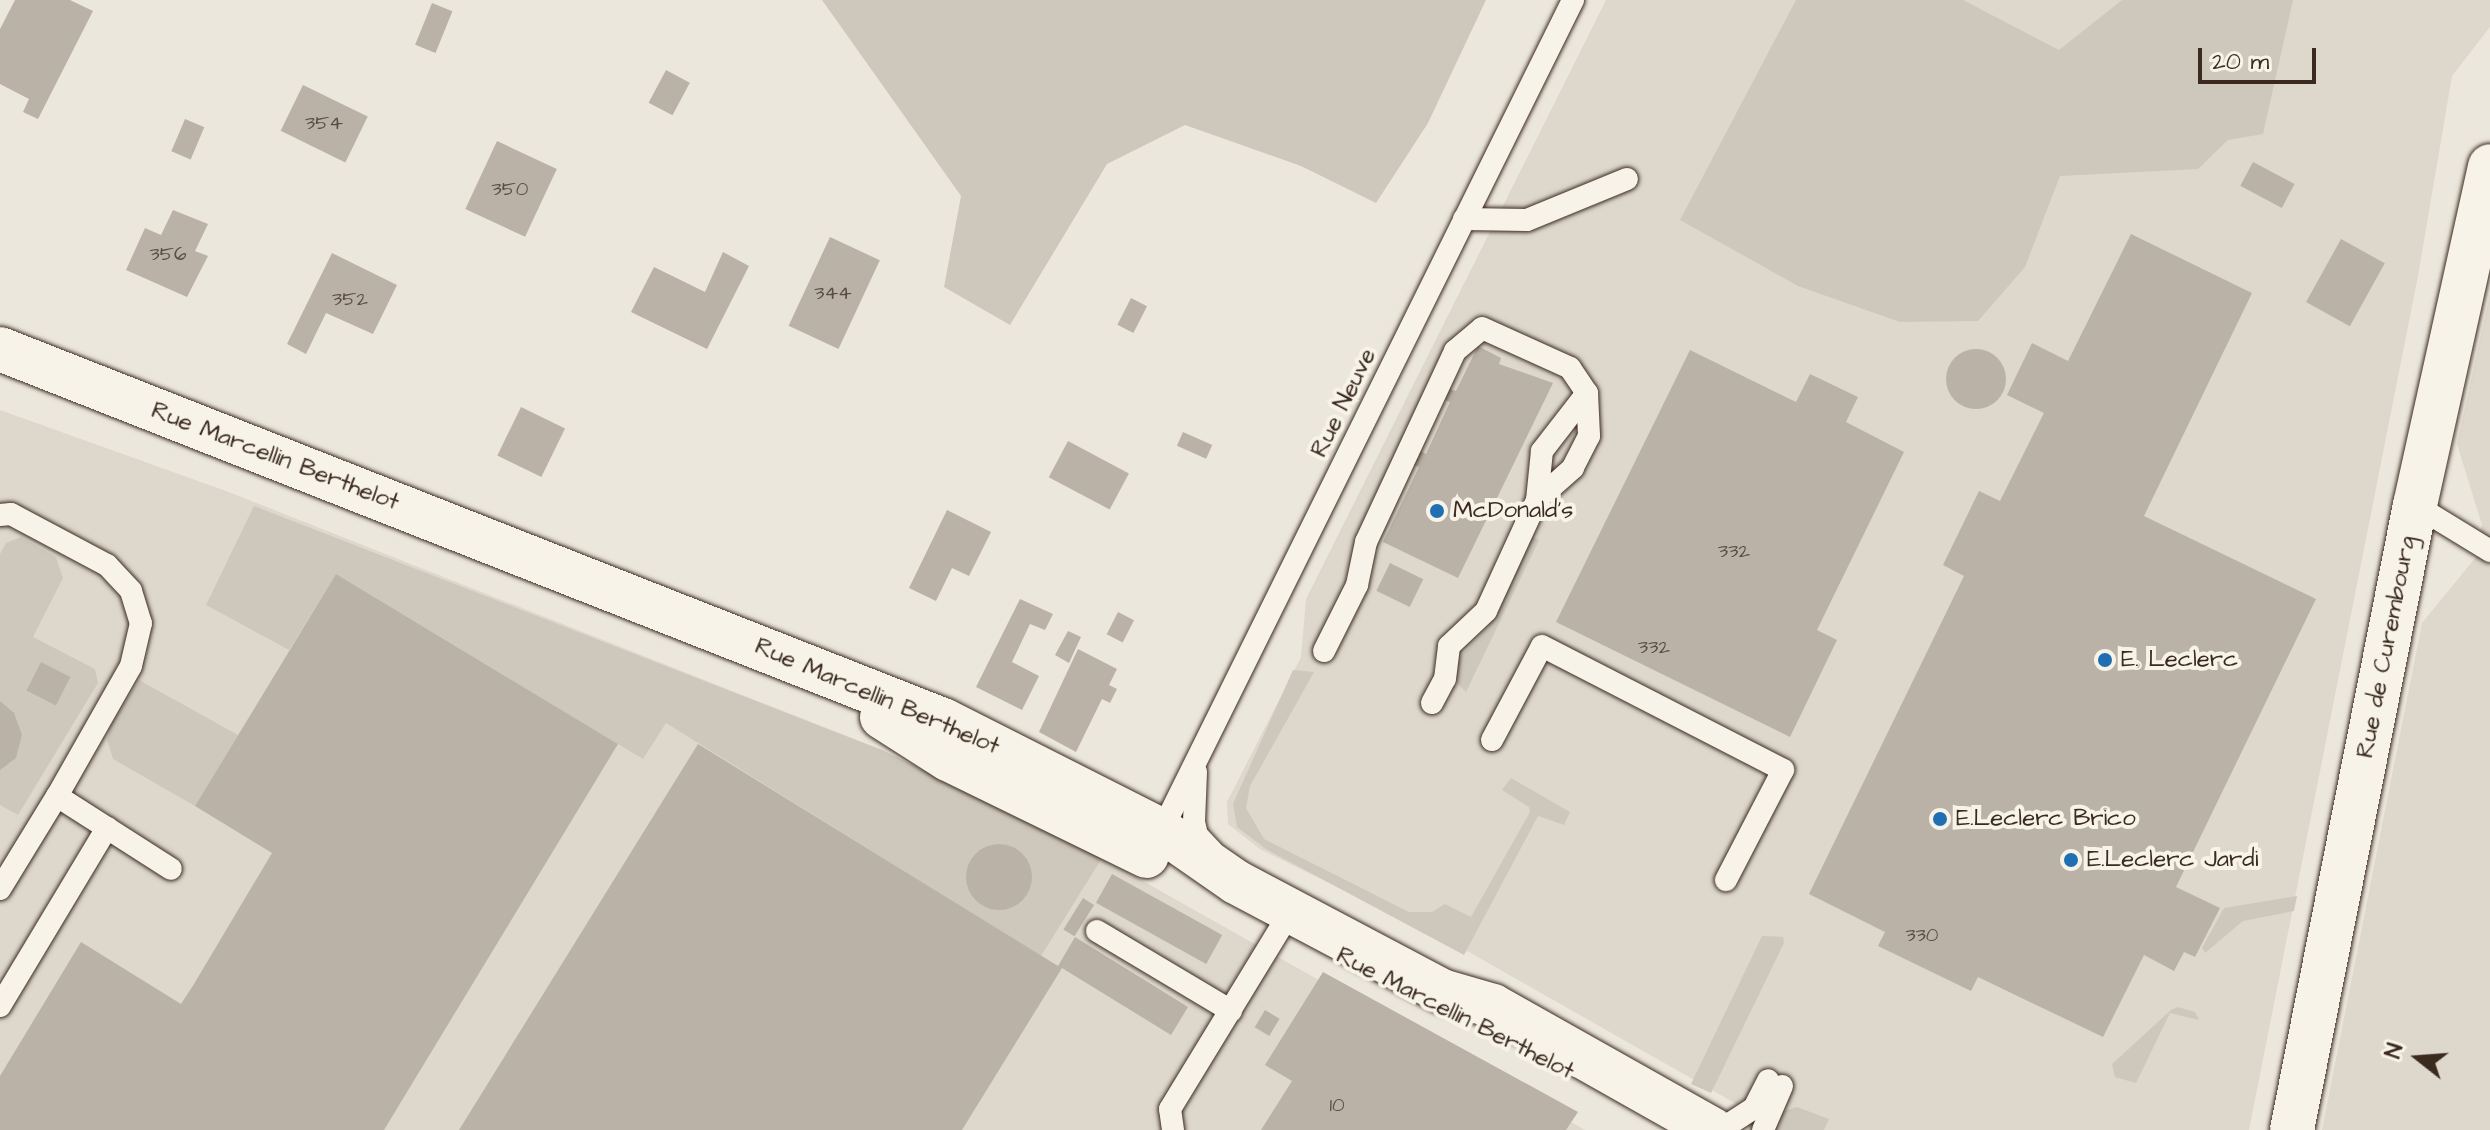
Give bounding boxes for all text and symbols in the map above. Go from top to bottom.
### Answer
scale bar [2202,32,2320,82]
text: 20 m [2212,45,2269,79]
house number: 354 [305,111,343,135]
house number: 350 [492,177,528,201]
house number: 356 [150,242,186,266]
house number: 344 [814,281,852,305]
house number: 352 [332,287,368,311]
street label: Rue Neuve [1305,344,1383,462]
street label: Rue Marcellin Berthelot [147,396,403,518]
place label: McDonald's [1453,497,1573,525]
marker: McDonald's [1428,502,1446,520]
street label: Rue de Curembourg [2351,533,2423,761]
house number: 332 [1718,539,1750,563]
street label: Rue Marcellin Berthelot [750,632,1004,762]
house number: 332 [1638,635,1670,659]
place label: E. Leclerc [2121,646,2238,674]
marker: E. Leclerc [2096,651,2114,669]
place label: E.Leclerc Brico [1956,805,2136,833]
marker: E.Leclerc Brico [1931,810,1949,828]
place label: E.Leclerc Jardi [2087,846,2258,874]
marker: E.Leclerc Jardi [2062,851,2080,869]
house number: 330 [1906,923,1938,947]
street label: Rue Marcellin Berthelot [1331,941,1579,1087]
north arrow [2378,1018,2458,1098]
text: N [2378,1040,2411,1062]
house number: 10 [1329,1093,1345,1117]

